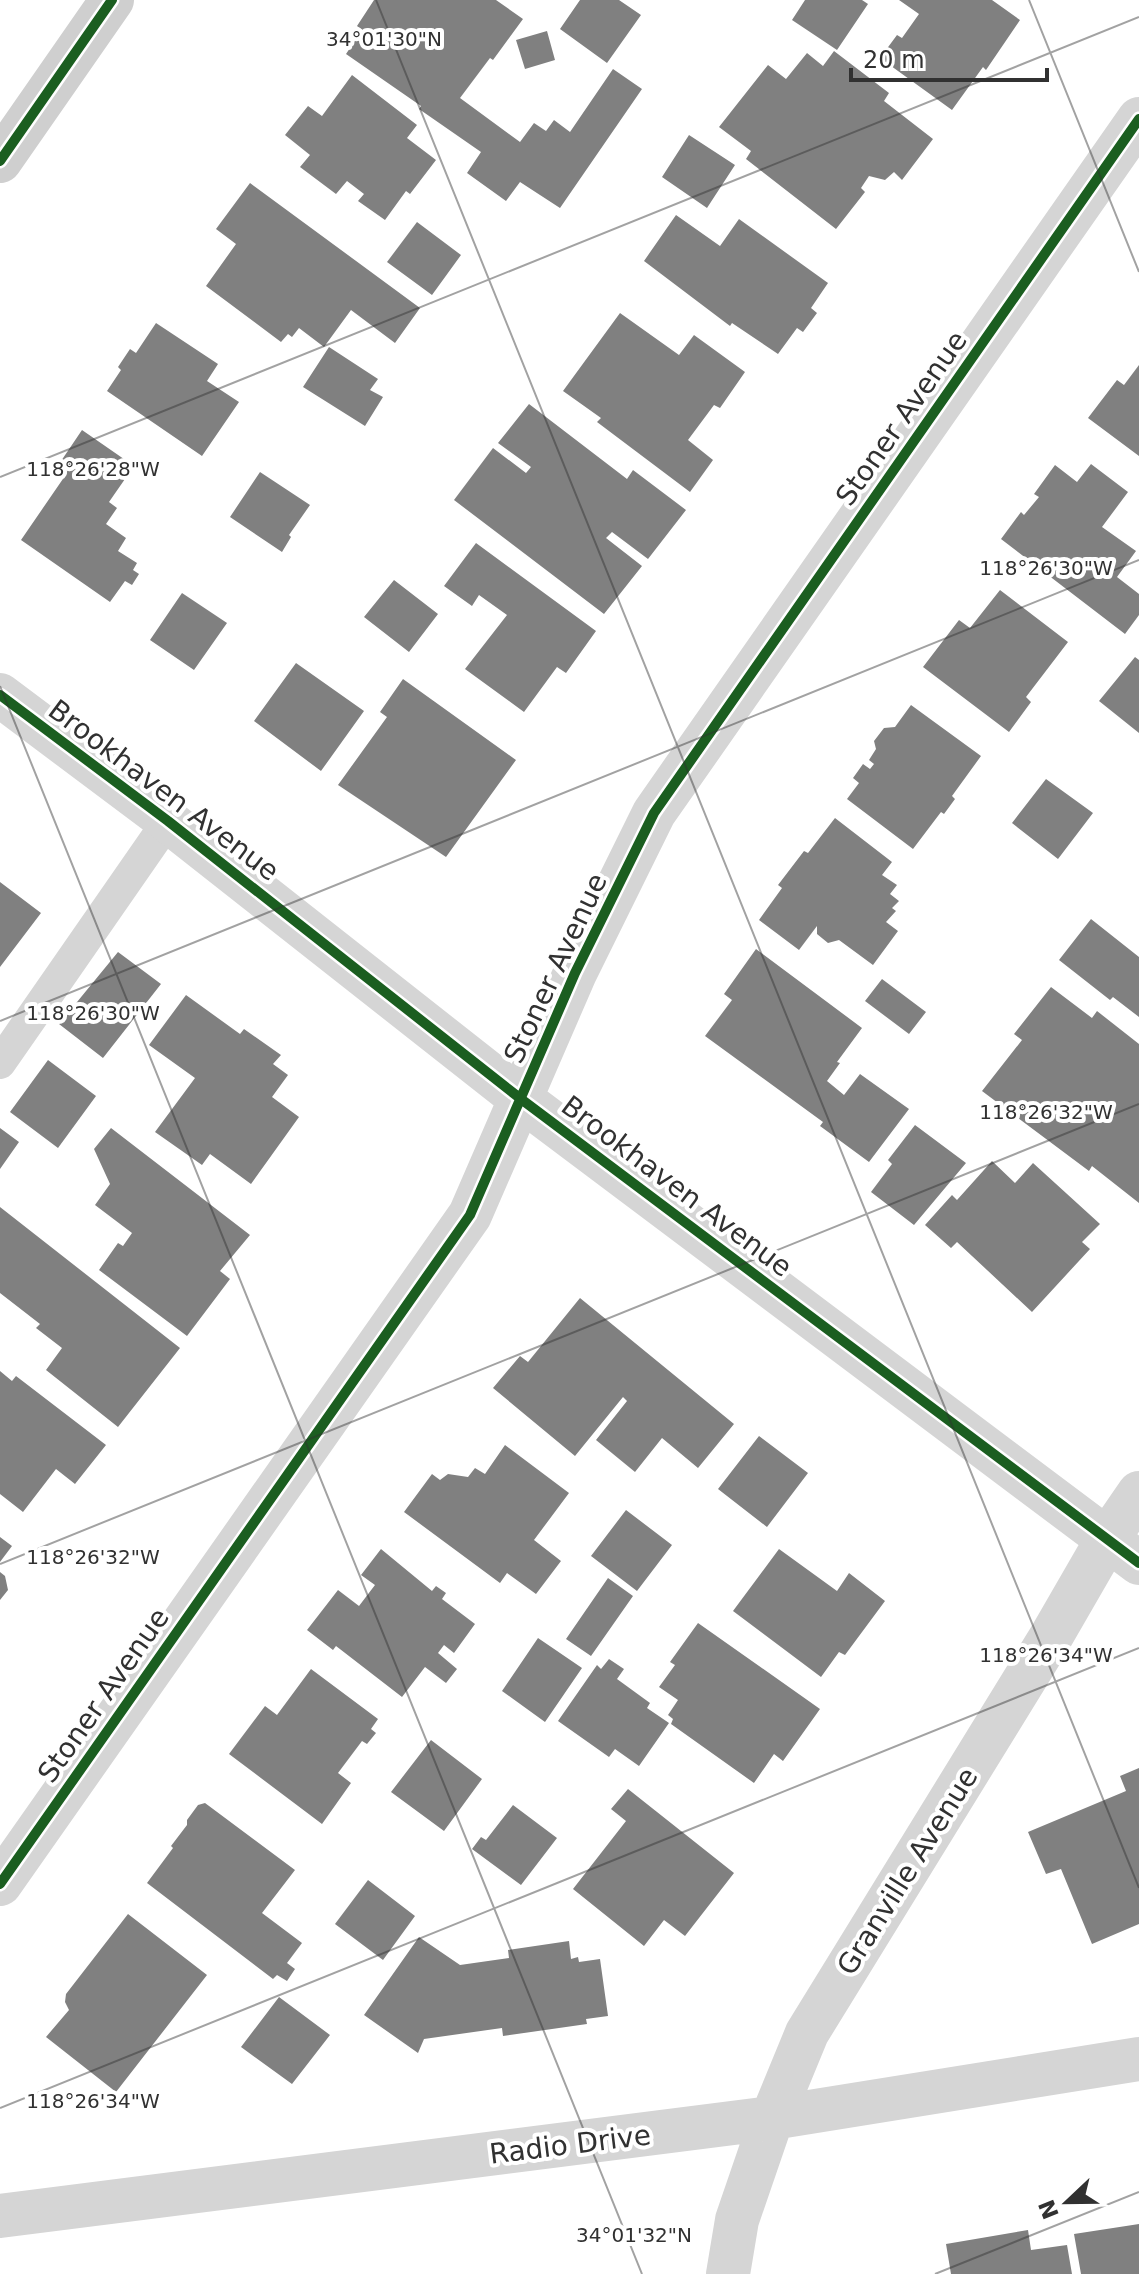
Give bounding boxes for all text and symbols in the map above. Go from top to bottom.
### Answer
text: 34°01'30"N [326,27,442,51]
scale bar [851,32,1047,82]
text: 20 m [863,46,925,74]
street label: Stoner Avenue [829,325,974,512]
text: 118°26'28"W [26,457,160,481]
text: 118°26'30"W [979,556,1113,580]
street label: Brookhaven Avenue [42,693,285,888]
street label: Stoner Avenue [497,868,614,1068]
text: 118°26'30"W [26,1001,160,1025]
street label: Brookhaven Avenue [555,1089,798,1284]
text: 118°26'32"W [979,1100,1113,1124]
text: 118°26'32"W [26,1545,160,1569]
street label: Stoner Avenue [31,1602,176,1789]
text: 118°26'34"W [979,1643,1113,1667]
street label: Granville Avenue [830,1762,985,1981]
text: 118°26'34"W [26,2089,160,2113]
street label: Radio Drive [488,2118,653,2171]
north arrow [1027,2162,1107,2242]
text: N [1034,2196,1064,2223]
text: 34°01'32"N [576,2223,692,2247]

